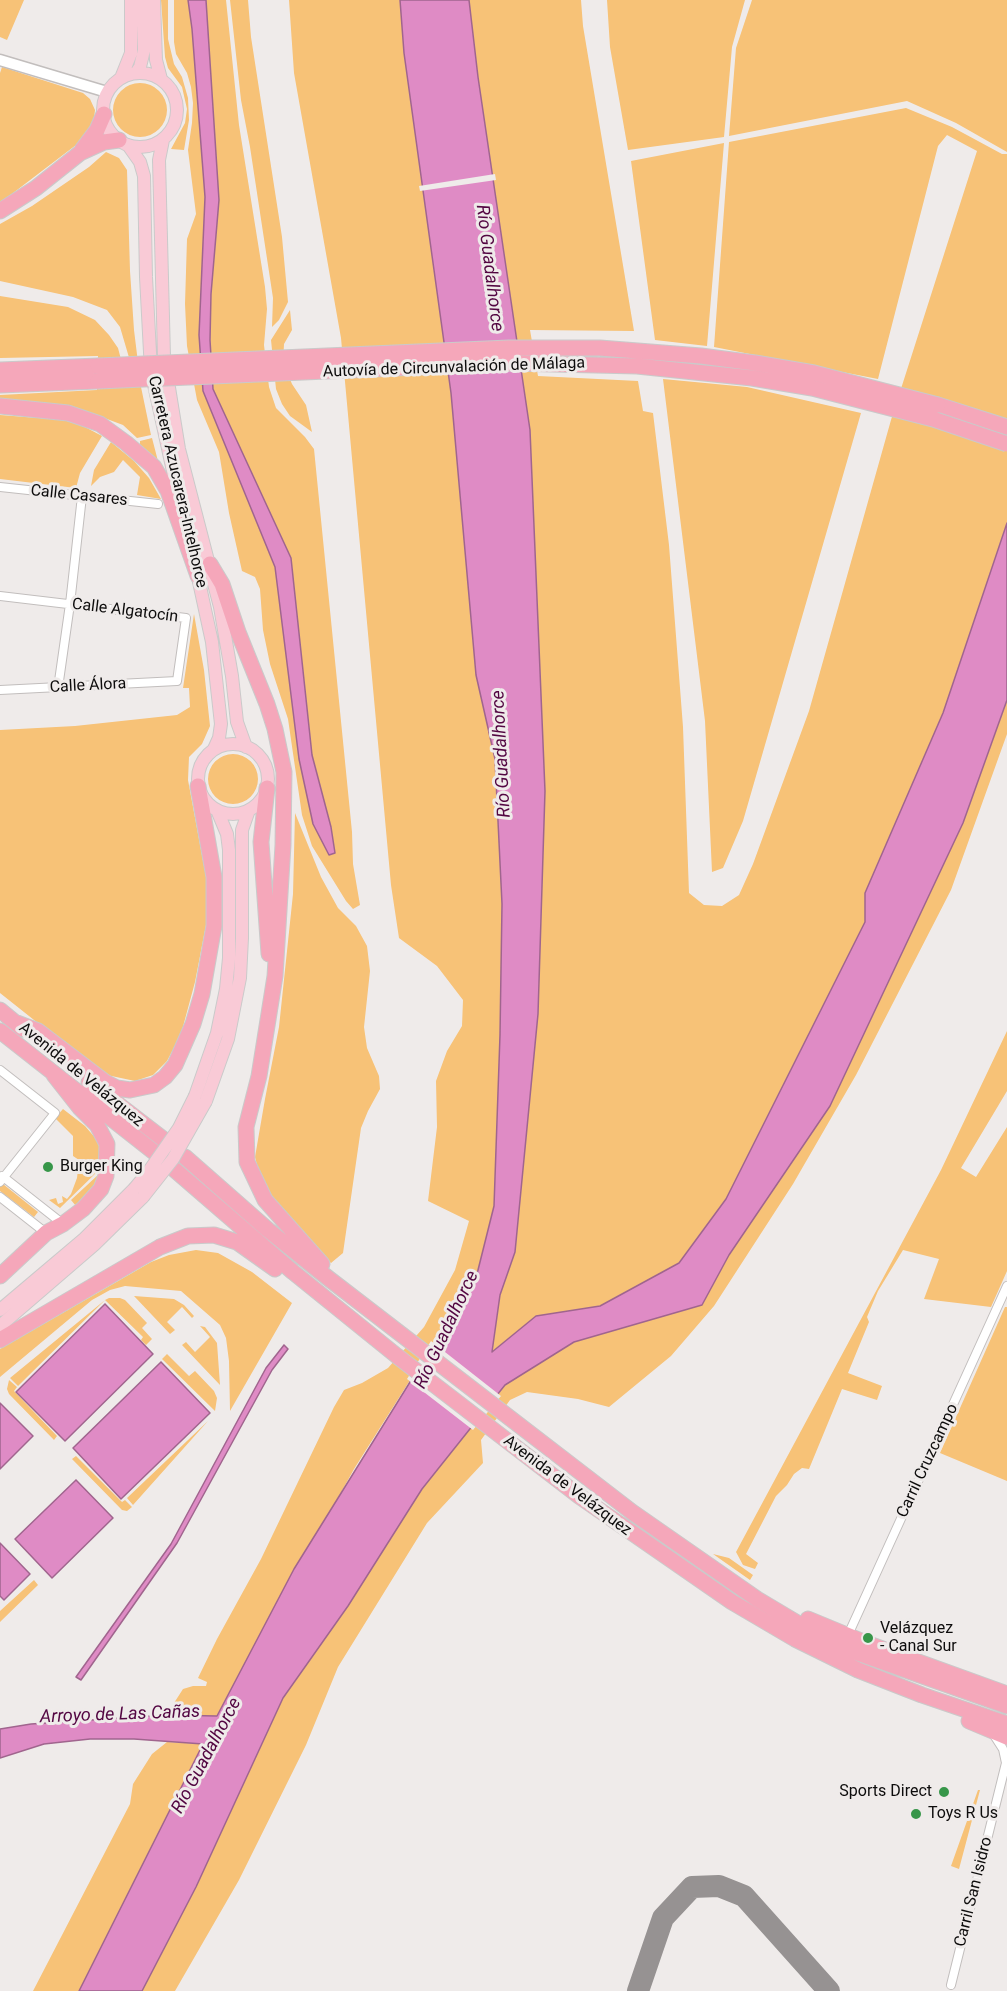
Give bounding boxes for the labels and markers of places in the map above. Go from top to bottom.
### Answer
place label: Burger King [60,1157,143,1177]
marker: Burger King [41,1160,55,1174]
place label: Velázquez - Canal Sur [880,1619,957,1657]
marker: Velázquez - Canal Sur [861,1631,875,1645]
place label: Sports Direct [839,1782,932,1802]
marker: Sports Direct [937,1785,951,1799]
place label: Toys R Us [928,1804,998,1824]
marker: Toys R Us [909,1807,923,1821]

